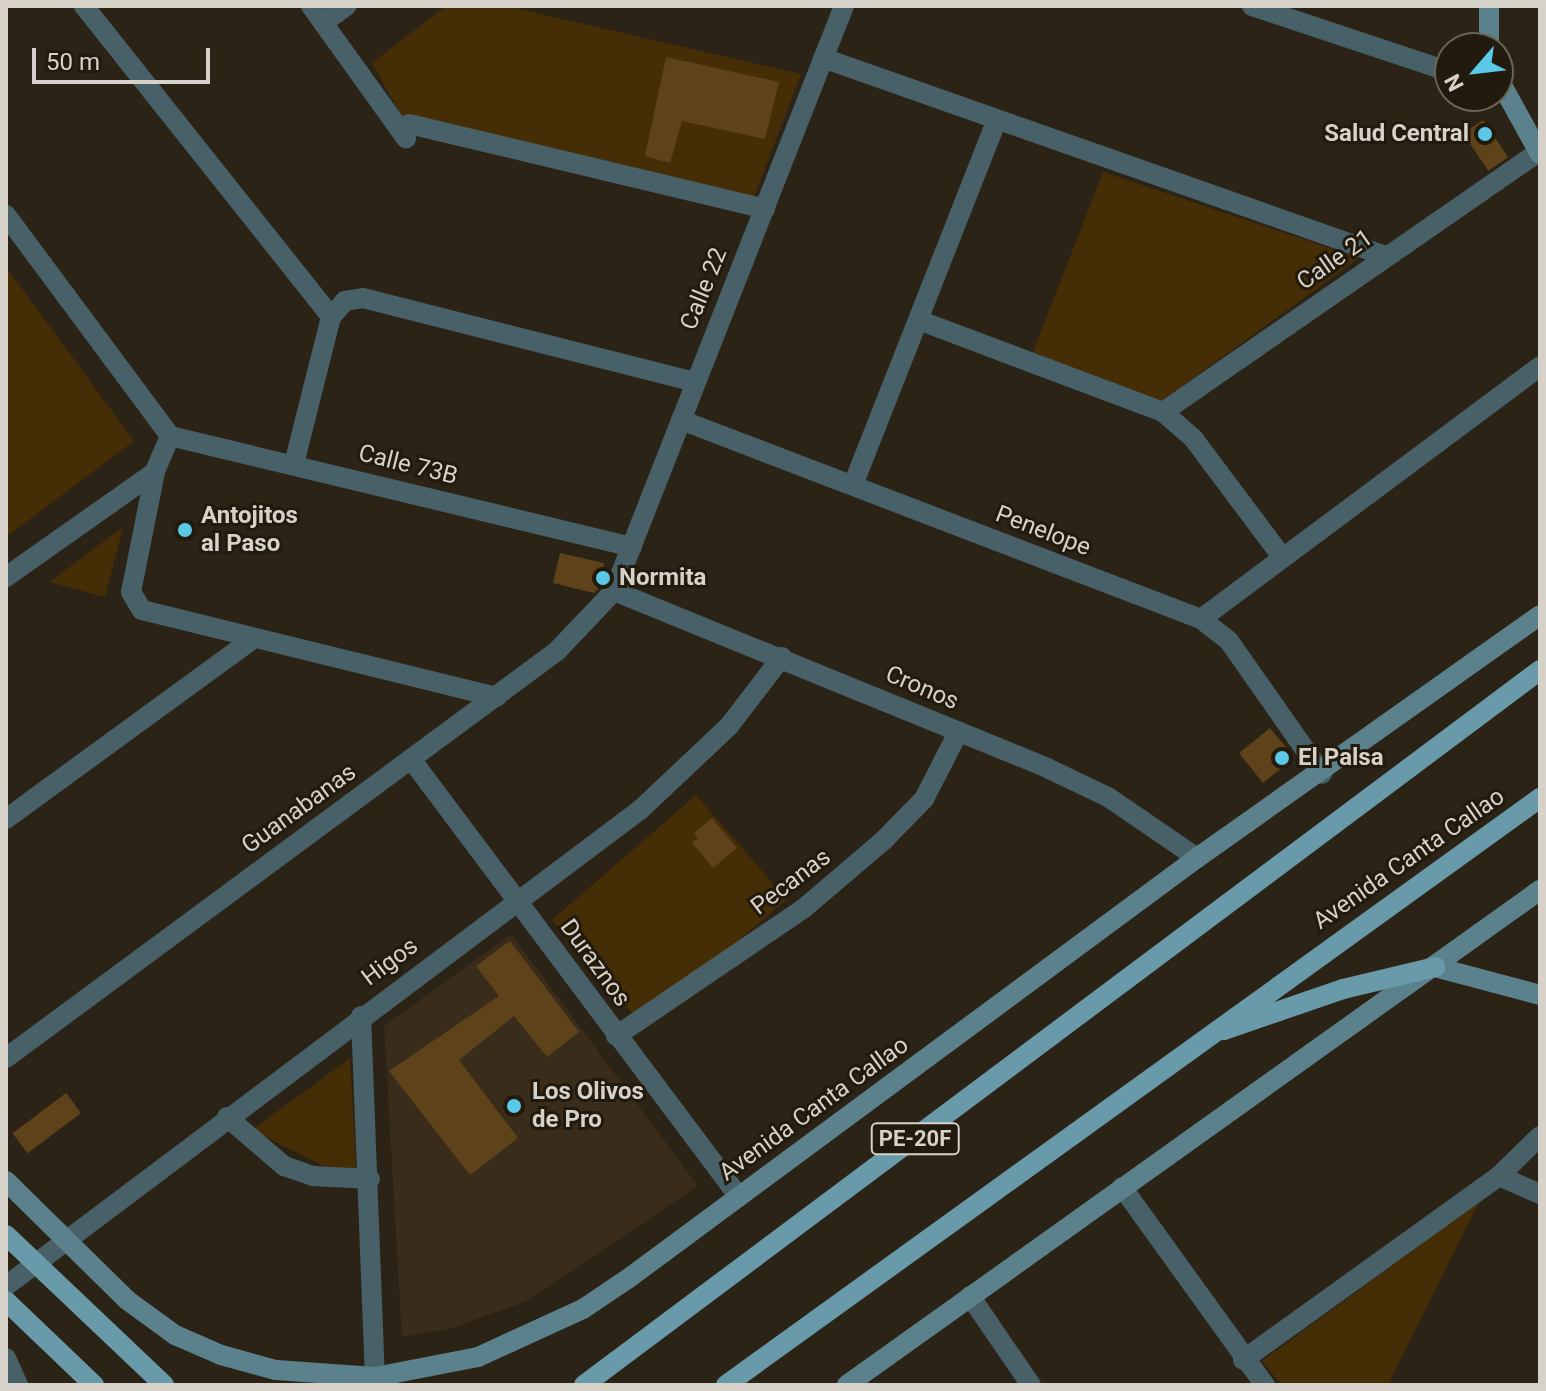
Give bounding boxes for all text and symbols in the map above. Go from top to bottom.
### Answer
scale bar [36,32,214,82]
north arrow [1434,32,1514,112]
text: 50 m [46,48,100,76]
text: N [1439,70,1469,95]
place label: Salud Central [1324,120,1469,148]
marker: Salud Central [1476,125,1494,143]
street label: Calle 21 [1292,224,1378,296]
street label: Calle 22 [675,244,733,334]
street label: Calle 73B [356,439,460,491]
street label: Penelope [991,500,1095,562]
place label: Antojitos al Paso [201,502,298,558]
marker: Antojitos al Paso [176,521,194,539]
place label: Normita [619,564,706,592]
marker: Normita [594,569,612,587]
street label: Cronos [881,660,963,716]
place label: El Palsa [1298,744,1384,772]
marker: El Palsa [1273,749,1291,767]
street label: Guanabanas [236,758,362,860]
street label: Avenida Canta Callao [1308,782,1510,936]
street label: Pecanas [746,843,836,921]
street label: Duraznos [554,914,636,1012]
street label: Higos [356,932,424,992]
street label: Avenida Canta Callao [714,1031,914,1187]
place label: Los Olivos de Pro [532,1078,644,1134]
marker: Los Olivos de Pro [503,1095,525,1117]
road number: PE-20F [869,1121,961,1157]

